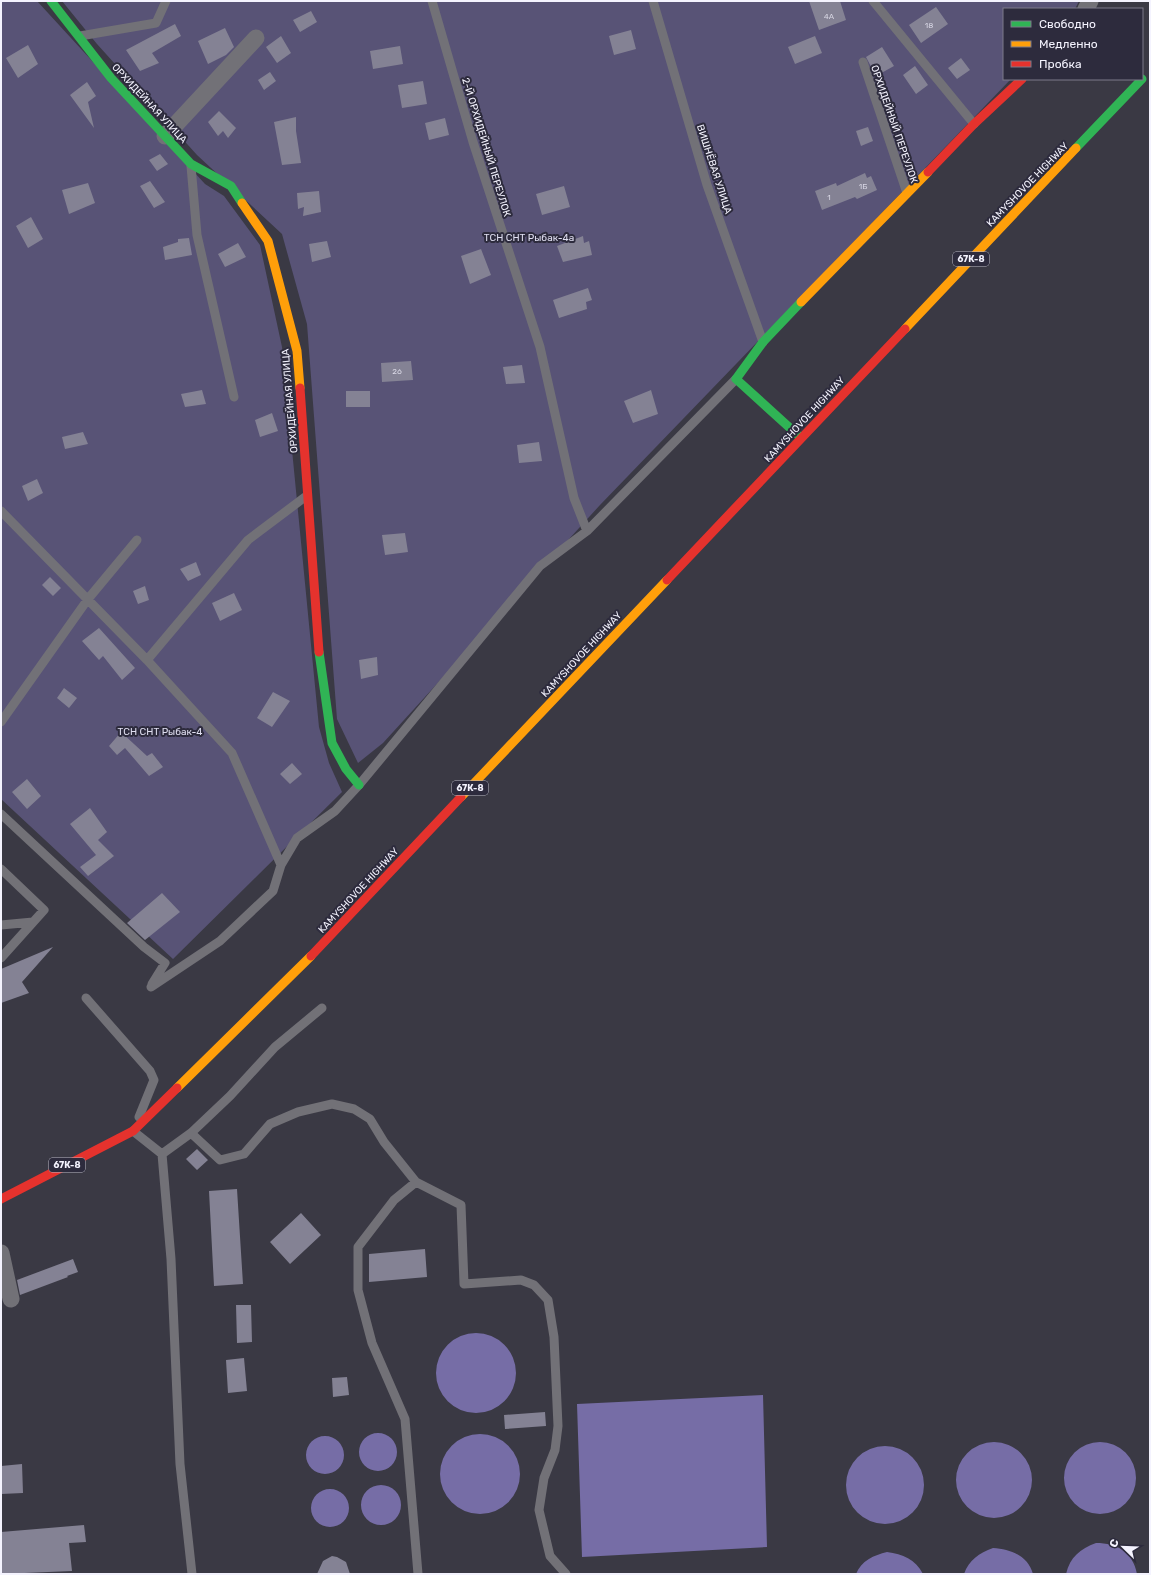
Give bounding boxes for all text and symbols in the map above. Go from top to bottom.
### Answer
legend [1003,8,1143,80]
house number: 4А [824,12,835,21]
text: Свободно [1039,17,1096,31]
house number: 18 [925,21,933,30]
text: Медленно [1039,37,1098,51]
text: Пробка [1039,57,1082,71]
street label: ОРХИДЕЙНАЯ УЛИЦА [109,61,189,146]
street label: ОРХИДЕЙНЫЙ ПЕРЕУЛОК [868,64,920,186]
street label: 2-Й ОРХИДЕЙНЫЙ ПЕРЕУЛОК [459,76,513,219]
street label: ВИШНЁВАЯ УЛИЦА [694,123,734,216]
street label: KAMYSHOVOE HIGHWAY [984,140,1071,229]
house number: 1Б [859,182,867,191]
house number: 1 [827,193,831,202]
park label: ТСН СНТ Рыбак-4а [484,232,574,244]
road number: 67К-8 [953,252,989,266]
street label: ОРХИДЕЙНАЯ УЛИЦА [279,348,301,453]
house number: 26 [392,367,402,376]
street label: KAMYSHOVOE HIGHWAY [762,374,848,465]
street label: KAMYSHOVOE HIGHWAY [539,609,625,700]
park label: ТСН СНТ Рыбак-4 [118,726,202,738]
road number: 67К-8 [452,781,488,795]
street label: KAMYSHOVOE HIGHWAY [316,845,402,936]
road number: 67К-8 [49,1158,85,1172]
north arrow [1103,1527,1143,1567]
text: С [1107,1537,1122,1549]

